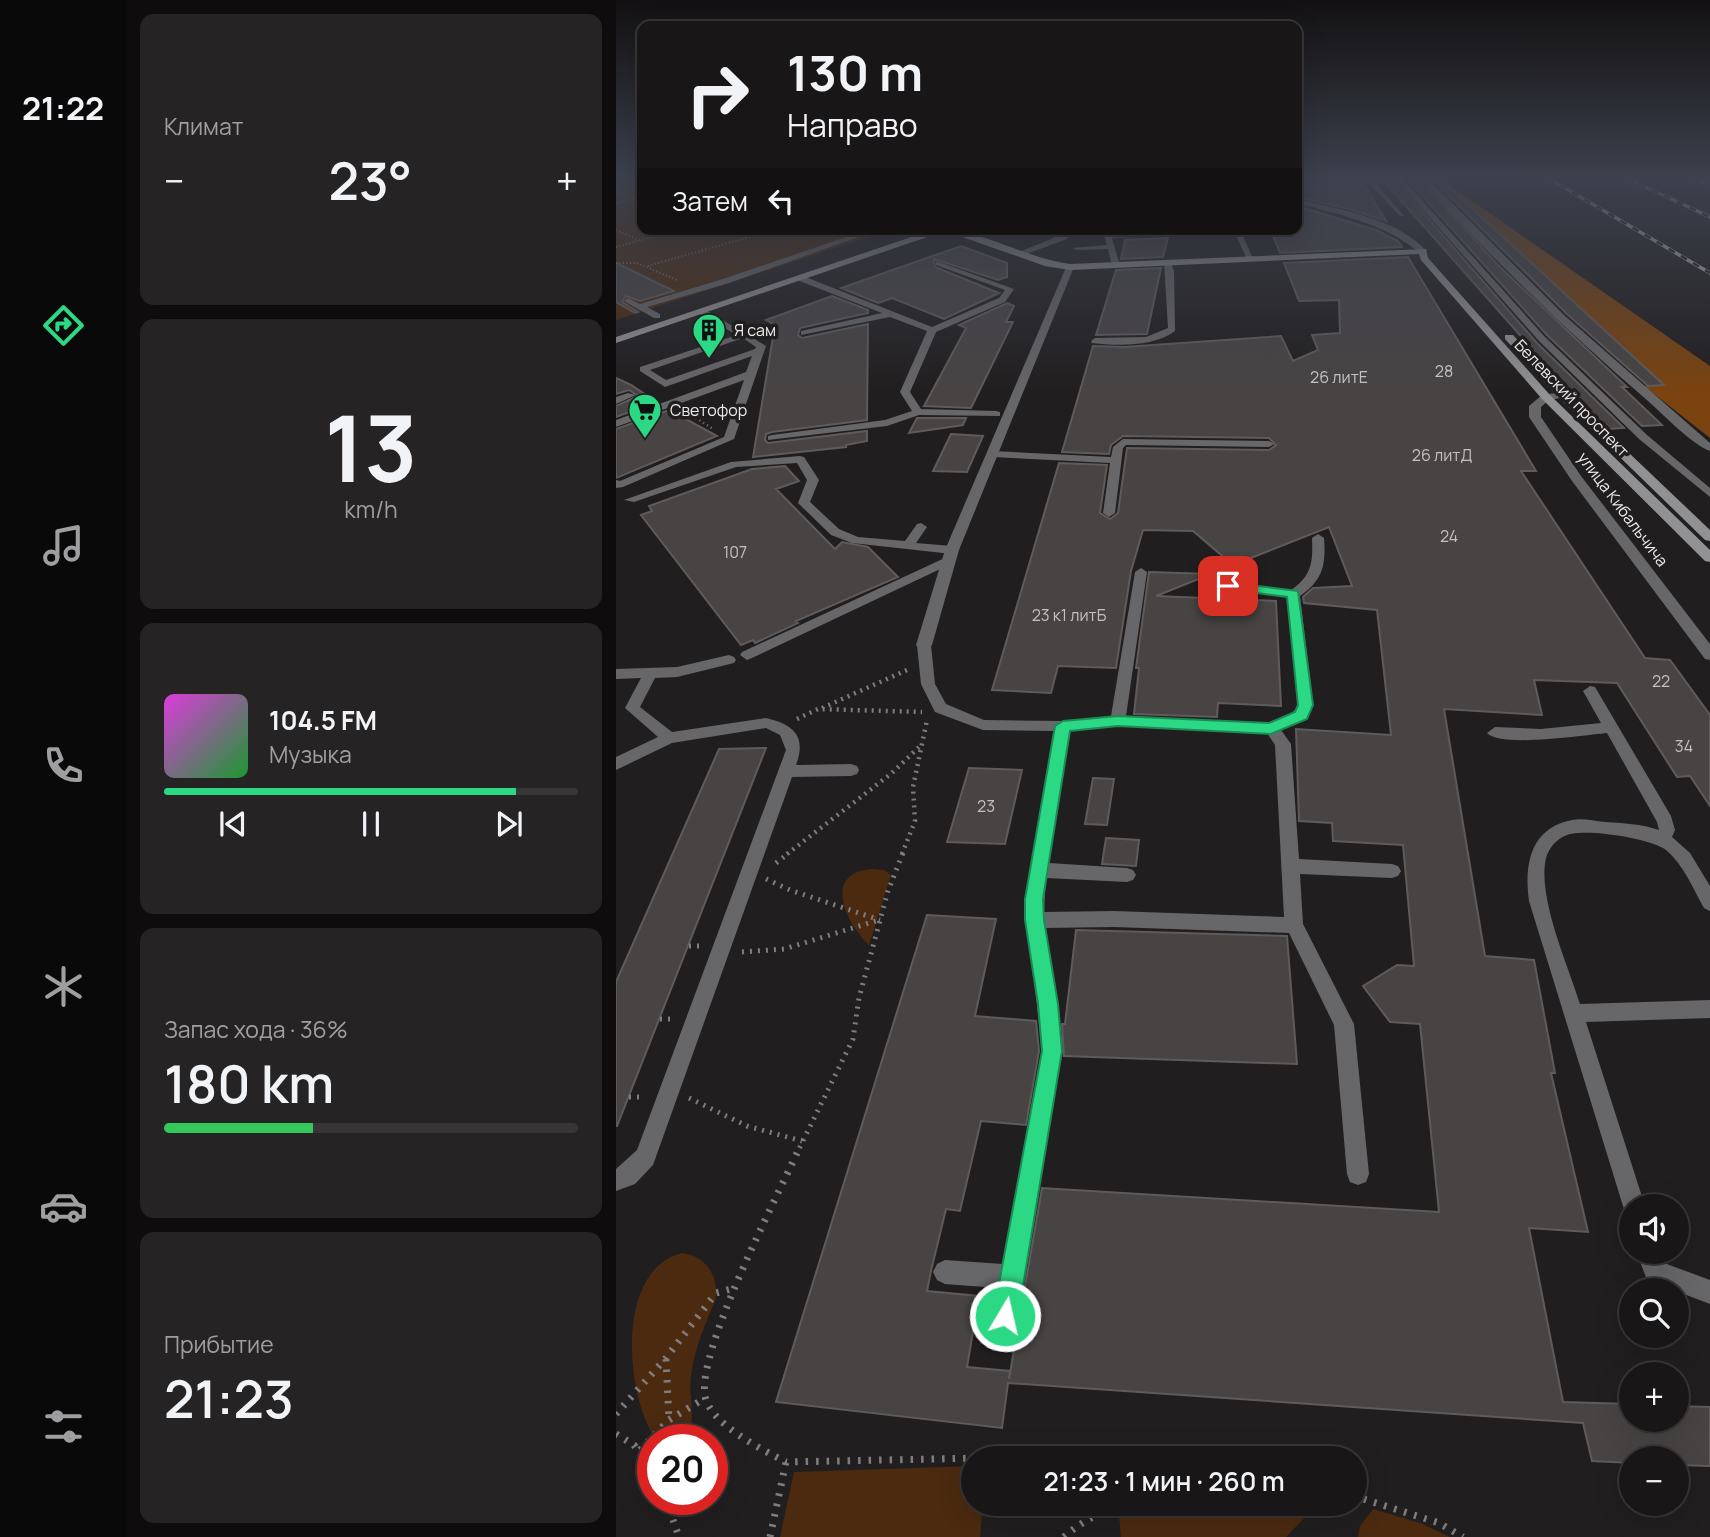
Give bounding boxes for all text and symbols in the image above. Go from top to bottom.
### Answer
text: 130 m [787,39,923,106]
icon: right [672,49,763,140]
text: 21:22 [22,86,104,130]
text: Направо [787,103,918,147]
text: Климат [164,110,243,142]
text: 23° [328,145,412,216]
text: − [164,154,185,206]
text: + [556,154,578,206]
icon: left [762,182,800,220]
text: Затем [672,183,748,219]
icon: directions [39,301,88,350]
building icon: Я сам [690,311,728,360]
place label: Я сам [734,319,776,341]
street label: Белевский проспект [1510,334,1634,462]
house number: 28 [1435,360,1453,382]
house number: 26 литЕ [1310,366,1368,388]
text: 13 [325,385,417,509]
supermarket icon: Светофор [626,391,664,440]
place label: Светофор [670,399,747,421]
house number: 26 литД [1412,444,1472,466]
street label: улица Кибальчича [1573,447,1673,571]
text: km/h [344,493,398,525]
icon: music [39,521,88,570]
house number: 24 [1440,525,1458,547]
house number: 107 [723,541,747,563]
pin [1198,556,1258,616]
icon: arrive [1209,567,1247,605]
house number: 23 к1 литБ [1032,604,1107,626]
house number: 22 [1652,670,1670,692]
text: 104.5 FM [269,702,377,738]
house number: 34 [1675,735,1693,757]
text: Музыка [269,738,352,770]
icon: phone [39,741,88,790]
house number: 23 [977,795,995,817]
icon: previous [214,805,252,843]
icon: pause [352,805,390,843]
icon: next [490,805,528,843]
icon: climate [39,962,88,1011]
text: Запас хода · 36% [164,1013,348,1045]
text: 180 km [164,1048,334,1119]
icon: car [39,1182,88,1231]
map controls [1619,1194,1689,1516]
button: sound [1619,1194,1689,1264]
button: search [1619,1278,1689,1348]
position arrow [968,1279,1042,1353]
text: Прибытие [164,1328,274,1360]
button: + [1619,1362,1689,1432]
text: 21:23 [164,1363,294,1434]
icon: filters [39,1402,88,1451]
speed limit sign: 20 [637,1424,728,1515]
button: − [1619,1446,1689,1516]
text: 21:23 · 1 мин · 260 m [1043,1463,1285,1499]

